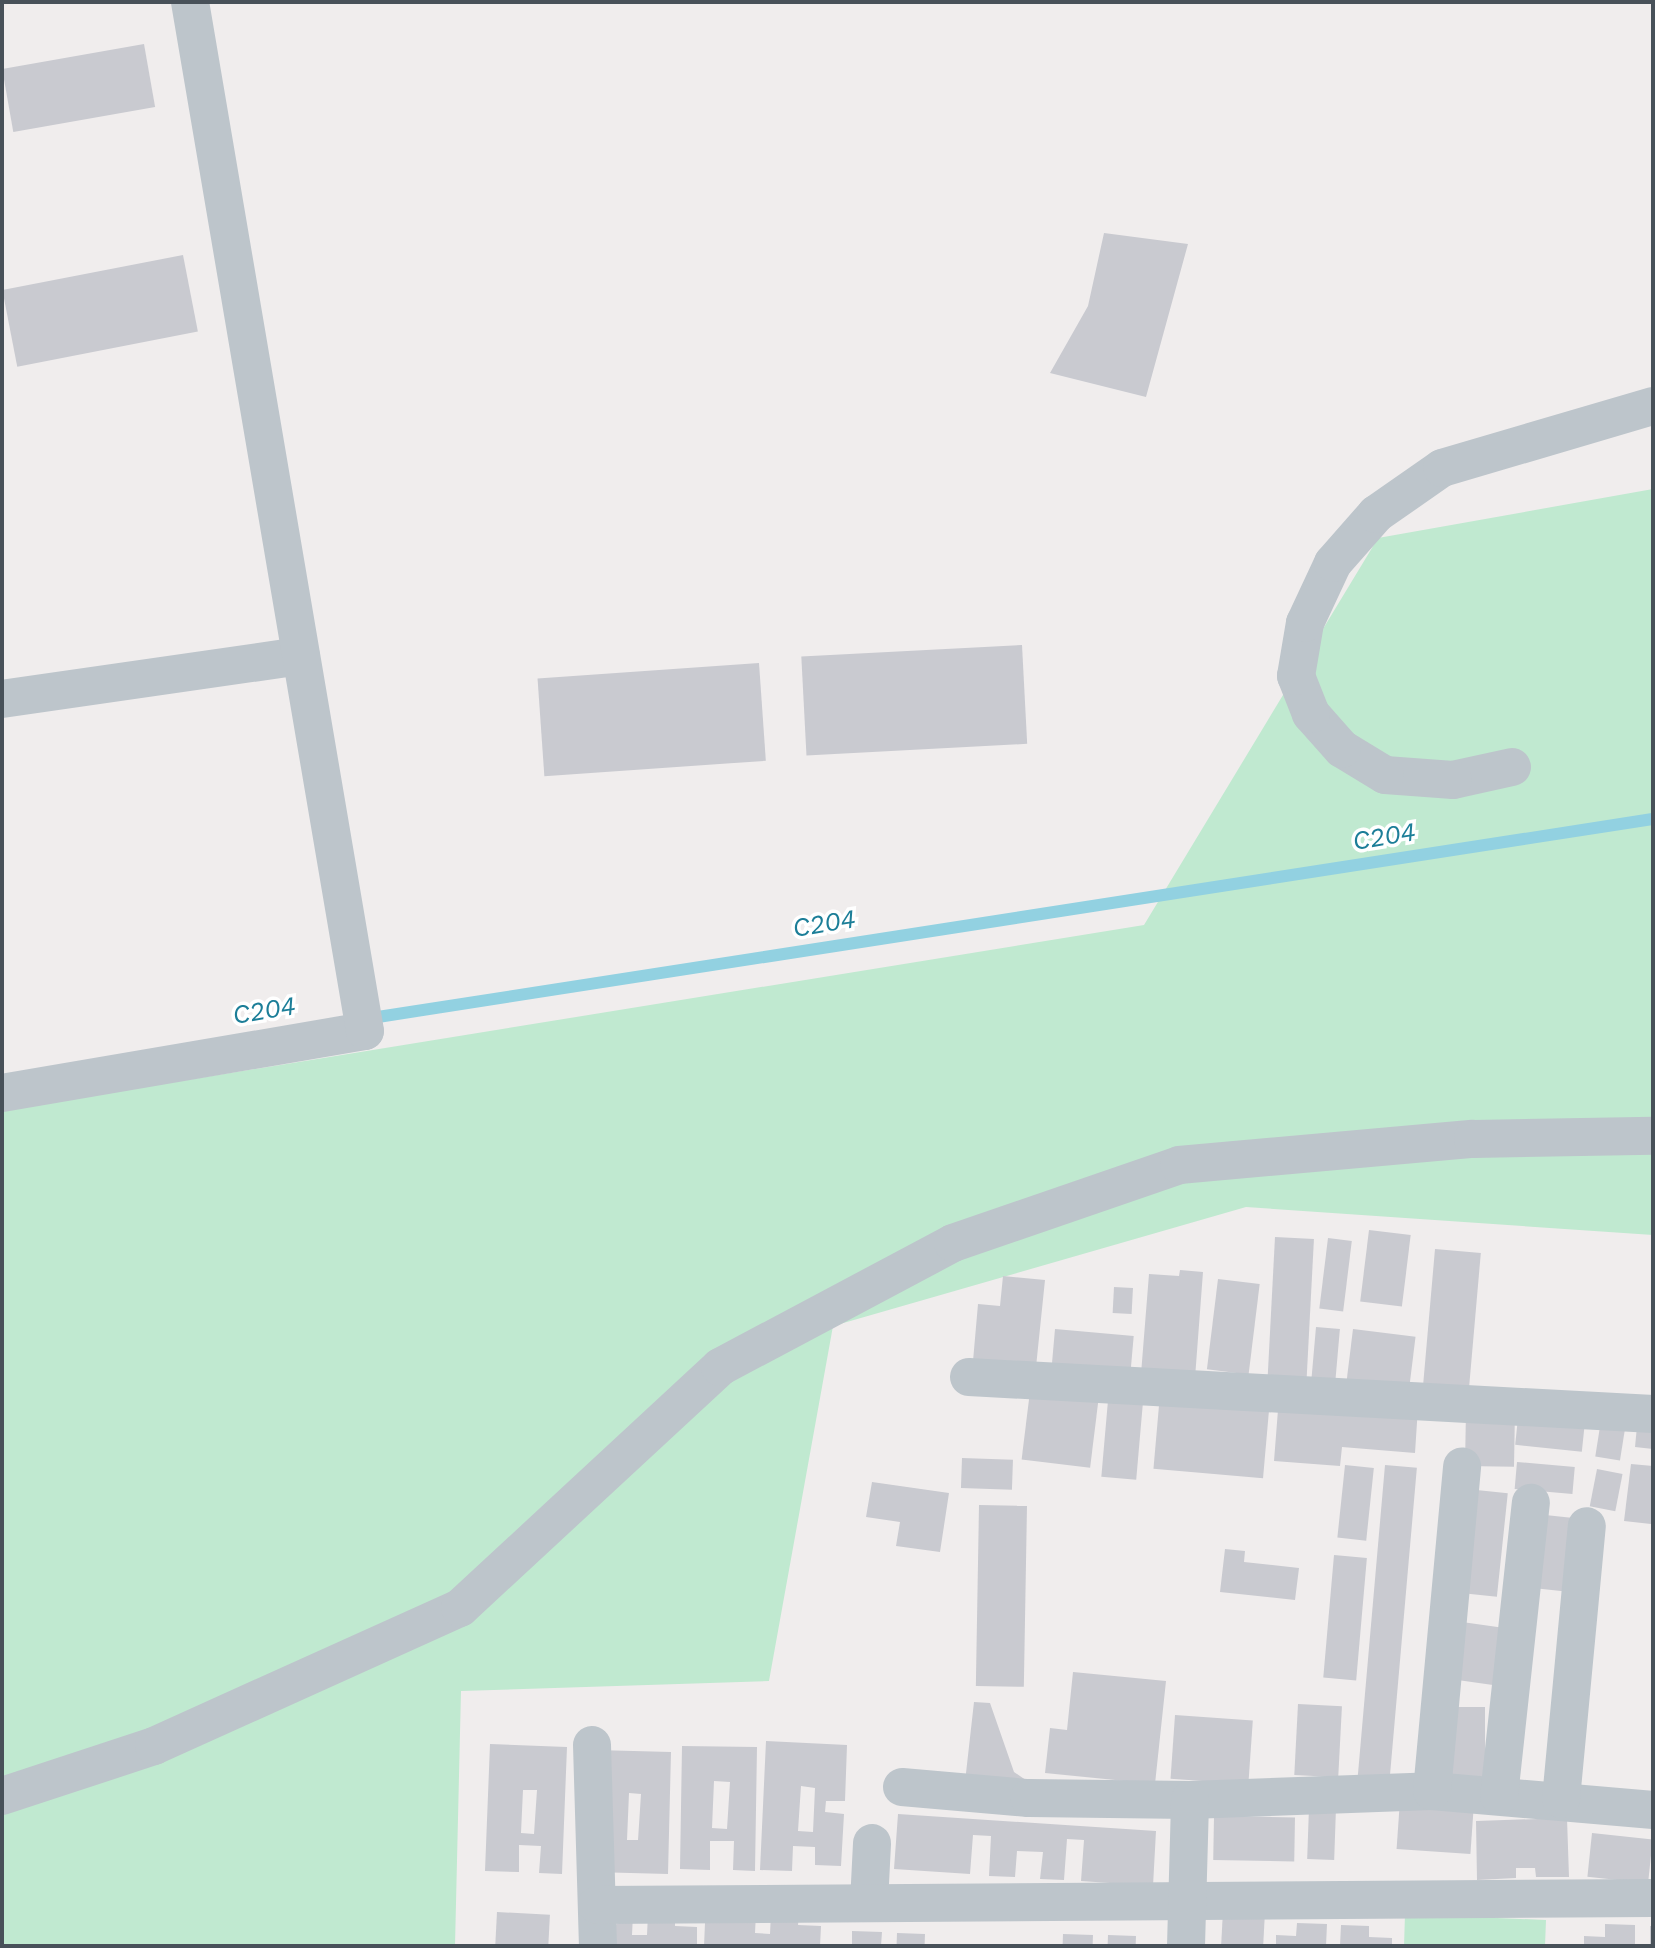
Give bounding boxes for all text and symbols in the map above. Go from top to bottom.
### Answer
water label: C204 [1350,817,1418,857]
water label: C204 [790,904,858,944]
water label: C204 [230,991,298,1031]

